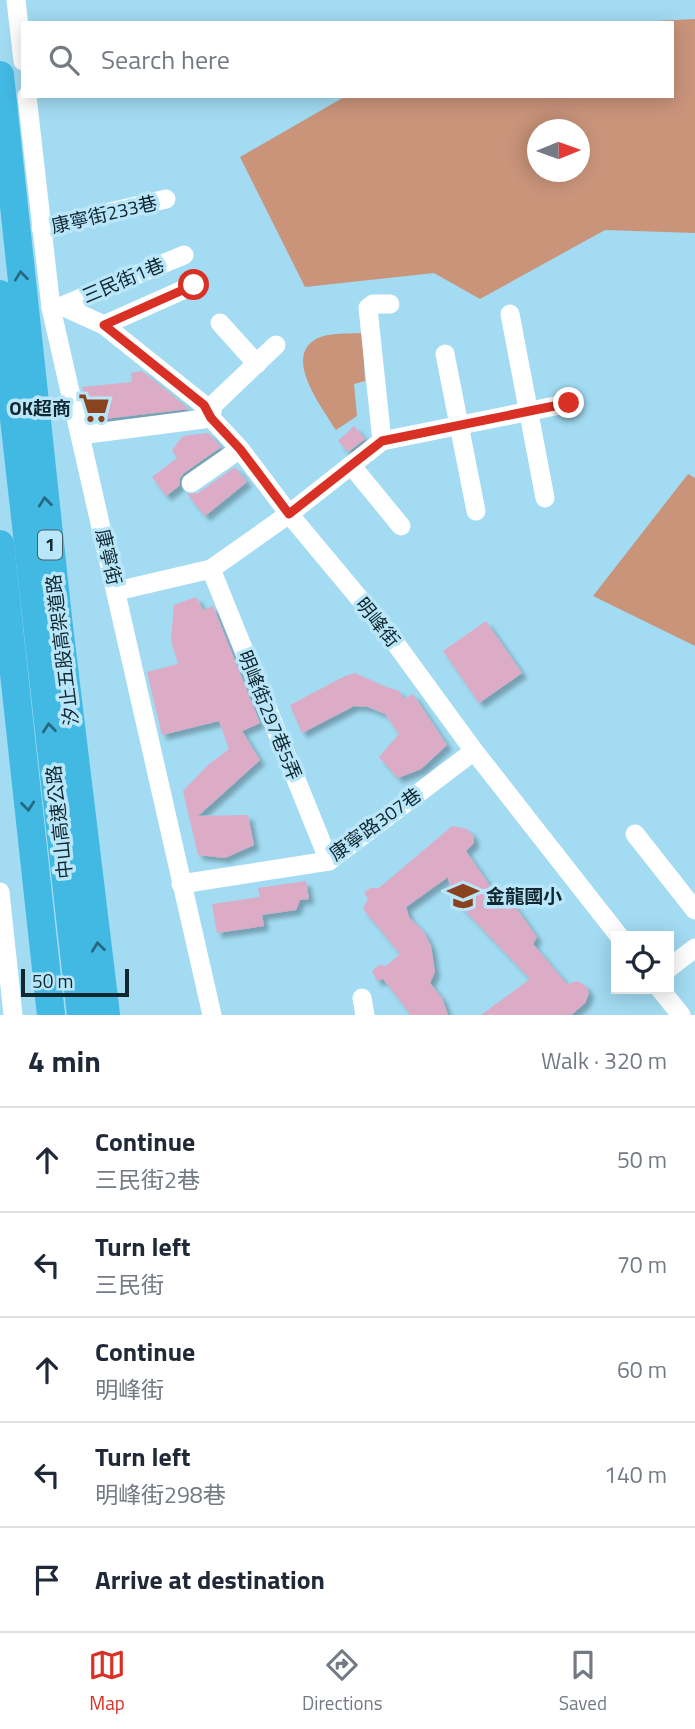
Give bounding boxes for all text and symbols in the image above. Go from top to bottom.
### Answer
search box [21,21,674,98]
text: Search here [101,40,230,79]
icon: search [45,41,83,79]
north arrow [527,119,590,182]
street label: 康寧街233巷 [48,187,160,240]
street label: 三民街1巷 [77,249,168,310]
route start [178,269,209,300]
one-way arrow [14,270,29,282]
route end [553,387,584,418]
supermarket icon: OK超商 [77,391,111,425]
place label: OK超商 [9,393,71,422]
one-way arrow [38,497,53,508]
street label: 康寧街 [89,526,130,588]
road number: 1 [38,530,62,560]
street label: 汐止五股高架道路 [38,573,85,727]
street label: 明峰街 [349,590,408,653]
street label: 明峰街297巷5弄 [231,646,310,784]
one-way arrow [41,722,56,734]
street label: 中山高速公路 [38,764,79,880]
street label: 康寧路307巷 [323,780,427,867]
one-way arrow [21,800,36,812]
school or university icon: 金龍國小 [446,879,480,913]
place label: 金龍國小 [486,881,562,910]
map controls [611,931,674,994]
button: locate [611,931,674,994]
one-way arrow [91,941,106,953]
scale bar [21,966,130,998]
text: 50 m [32,966,73,995]
text: 4 min [28,1038,101,1084]
text: Walk · 320 m [541,1043,667,1078]
text: Continue [95,1122,195,1161]
icon: ahead [28,1141,66,1179]
text: 50 m [617,1142,667,1177]
text: 三民街2巷 [95,1162,200,1197]
text: Turn left [95,1227,190,1266]
icon: left [28,1246,66,1284]
text: 70 m [617,1247,667,1282]
text: 三民街 [95,1267,164,1302]
text: Continue [95,1332,195,1371]
icon: ahead [28,1351,66,1389]
text: 60 m [617,1352,667,1387]
text: 明峰街 [95,1372,164,1407]
text: Turn left [95,1437,190,1476]
icon: left [28,1456,66,1494]
text: 140 m [604,1457,667,1492]
text: 明峰街298巷 [95,1477,226,1512]
text: Arrive at destination [95,1560,325,1599]
icon: arrive [28,1561,66,1599]
tab: Map [88,1646,126,1717]
tab: Directions [302,1646,383,1717]
tab: Saved [559,1646,607,1717]

